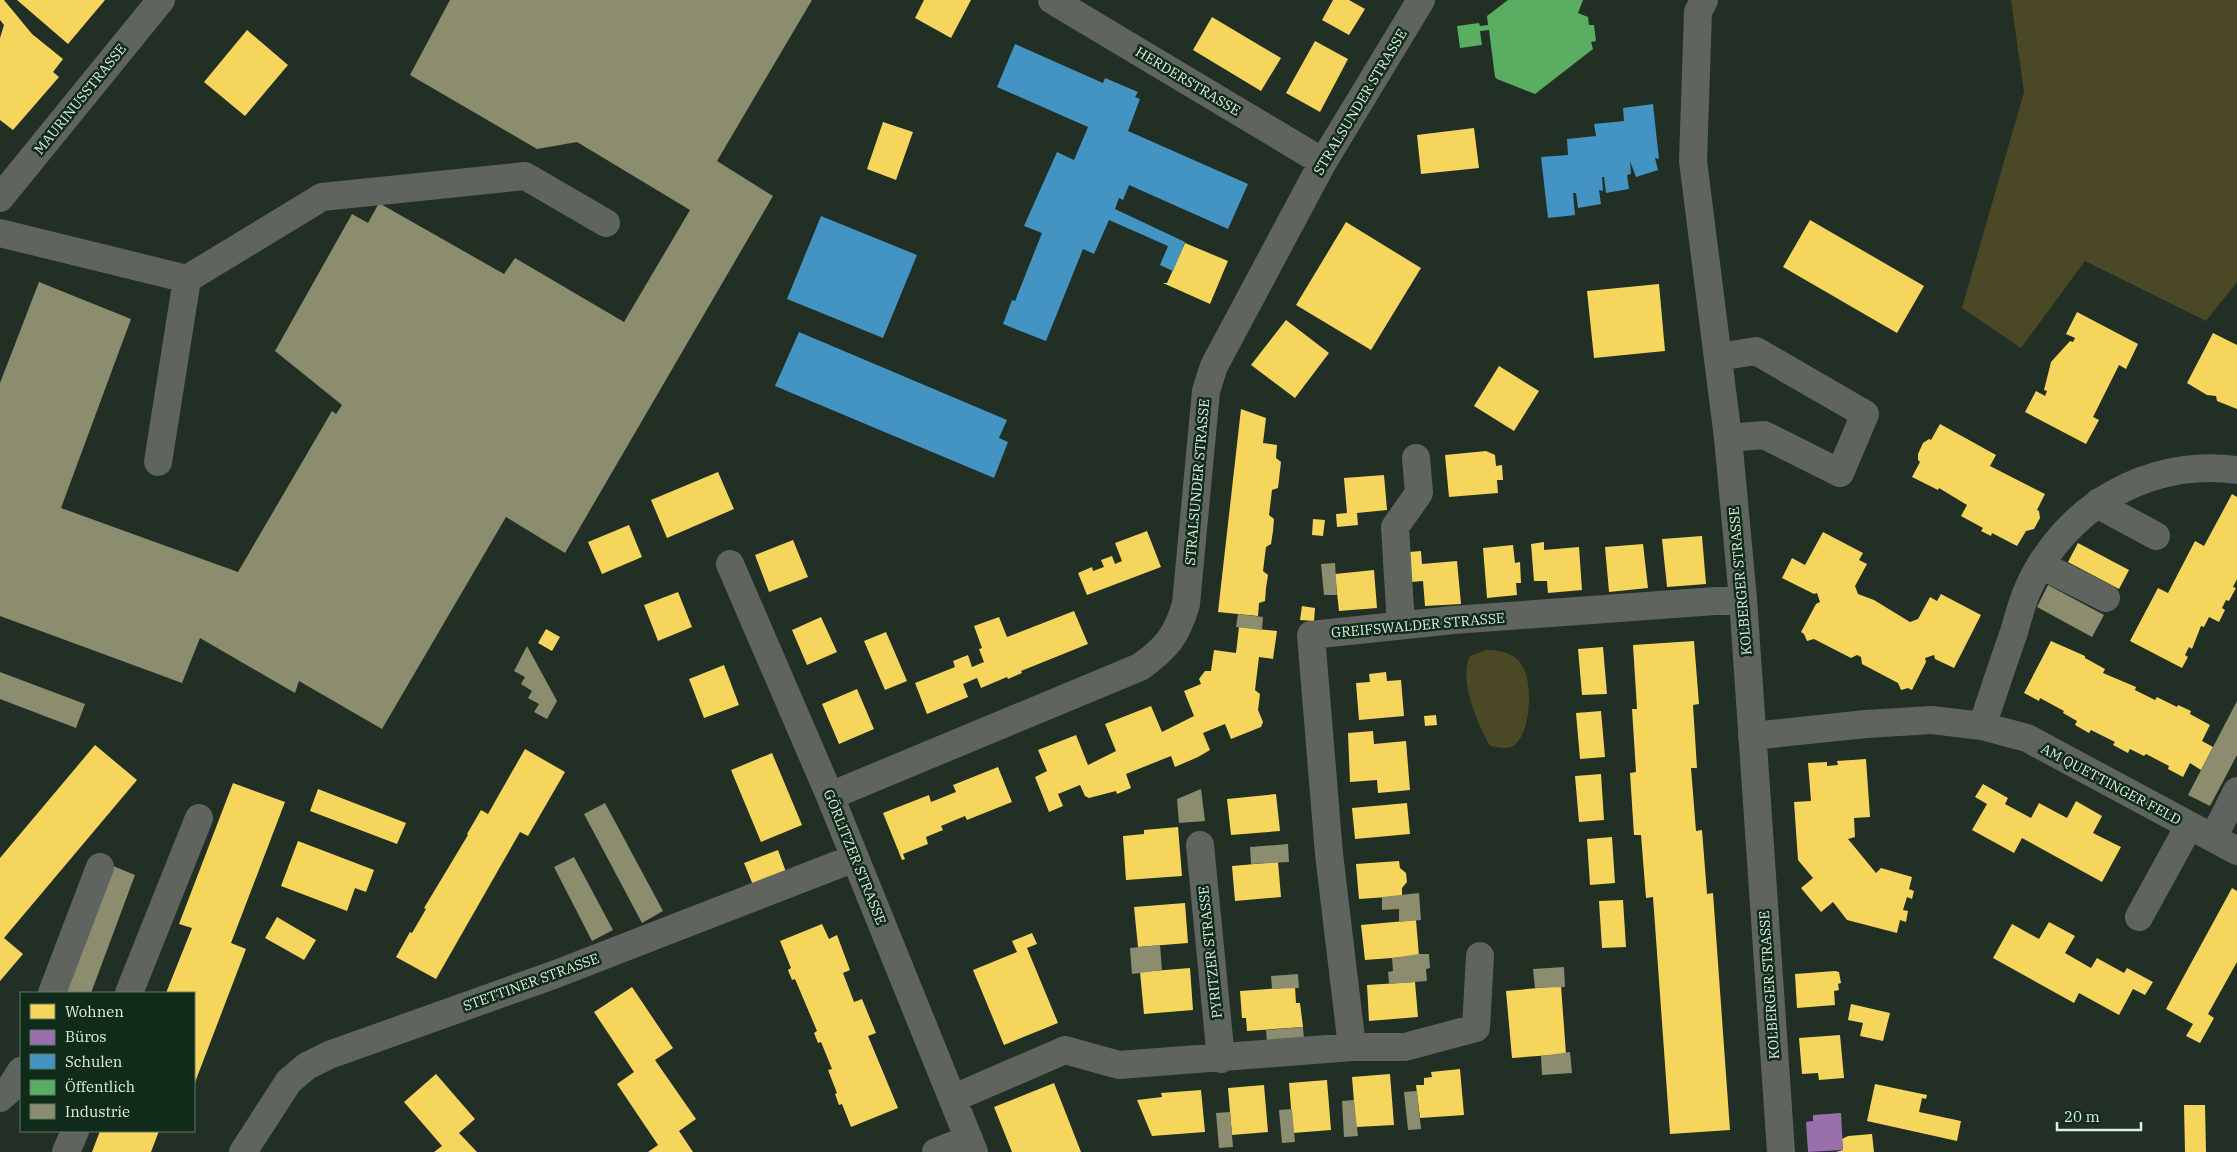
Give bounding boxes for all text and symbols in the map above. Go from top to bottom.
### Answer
street label: STRALSUNDER STRASSE [1309,26,1411,178]
street label: MAURINUSSTRASSE [30,40,130,158]
street label: HERDERSTRASSE [1132,43,1244,119]
street label: STRALSUNDER STRASSE [1181,398,1213,566]
street label: KOLBERGER STRASSE [1725,506,1755,656]
street label: GREIFSWALDER STRASSE [1330,608,1506,642]
street label: AM QUETTINGER FELD [2038,739,2184,829]
street label: GÖRLITZER STRASSE [820,787,890,927]
street label: PYRITZER STRASSE [1194,885,1226,1019]
street label: KOLBERGER STRASSE [1755,910,1783,1060]
street label: STETTINER STRASSE [460,949,602,1015]
legend [20,992,195,1132]
text: Wohnen [65,1002,124,1021]
text: Büros [65,1027,107,1046]
text: Schulen [65,1052,123,1071]
text: Öffentlich [65,1077,135,1096]
scale bar [2057,1100,2141,1132]
text: Industrie [65,1102,130,1121]
text: 20 m [2064,1107,2100,1126]

